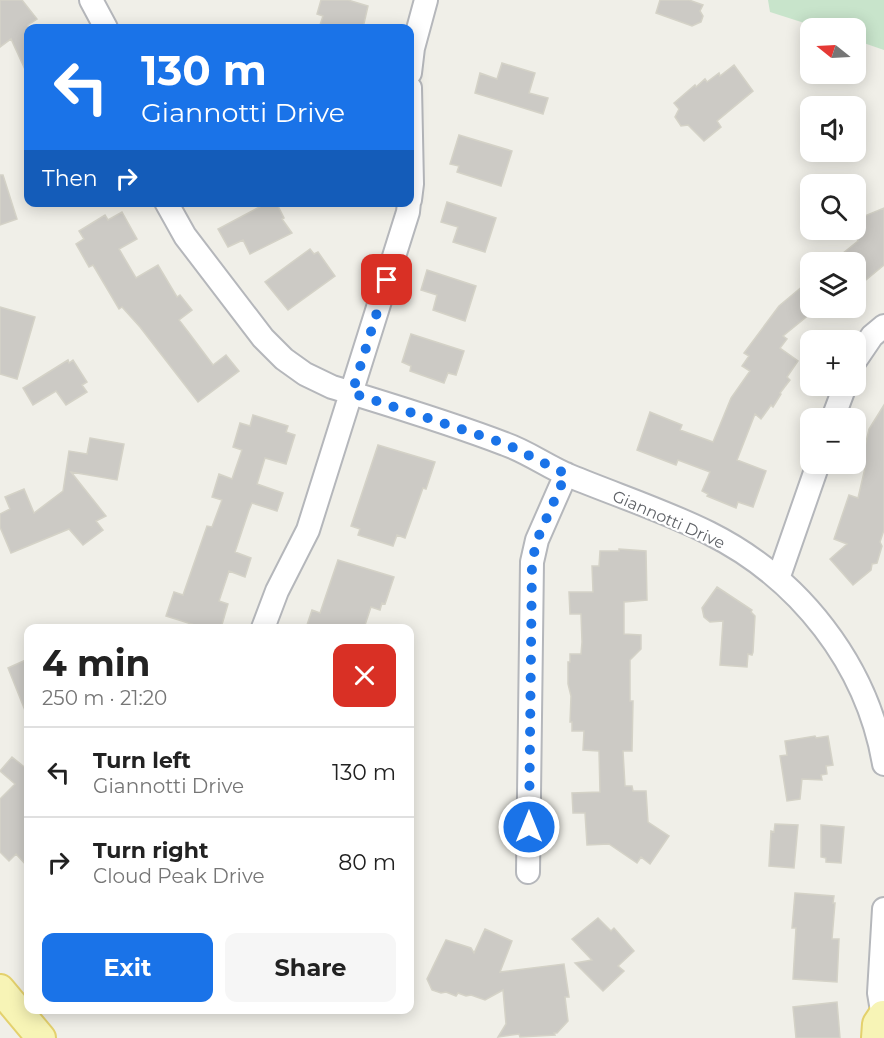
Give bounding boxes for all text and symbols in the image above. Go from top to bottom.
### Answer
north arrow [800,18,866,84]
map controls [800,18,866,474]
text: 130 m [141,44,267,96]
icon: left [42,48,120,126]
text: Giannotti Drive [141,96,345,129]
button: sound [800,96,866,162]
icon: right [110,162,143,195]
text: Then [42,165,98,192]
button: search [800,174,866,240]
button: layers [800,252,866,318]
pin [361,254,412,305]
icon: arrive [370,263,403,296]
button: + [800,330,866,396]
button: − [800,408,866,474]
street label: Giannotti Drive [610,486,728,553]
text: 4 min [42,641,150,685]
button: close [333,644,396,707]
text: 250 m · 21:20 [42,686,167,710]
text: Turn left [93,747,191,774]
icon: left [42,756,75,789]
text: 130 m [332,759,396,786]
text: Giannotti Drive [93,774,244,798]
position arrow [497,795,561,859]
text: Turn right [93,837,208,864]
icon: right [42,846,75,879]
text: 80 m [338,849,396,876]
text: Cloud Peak Drive [93,864,265,888]
button: Exit [42,933,213,1002]
button: Share [225,933,396,1002]

